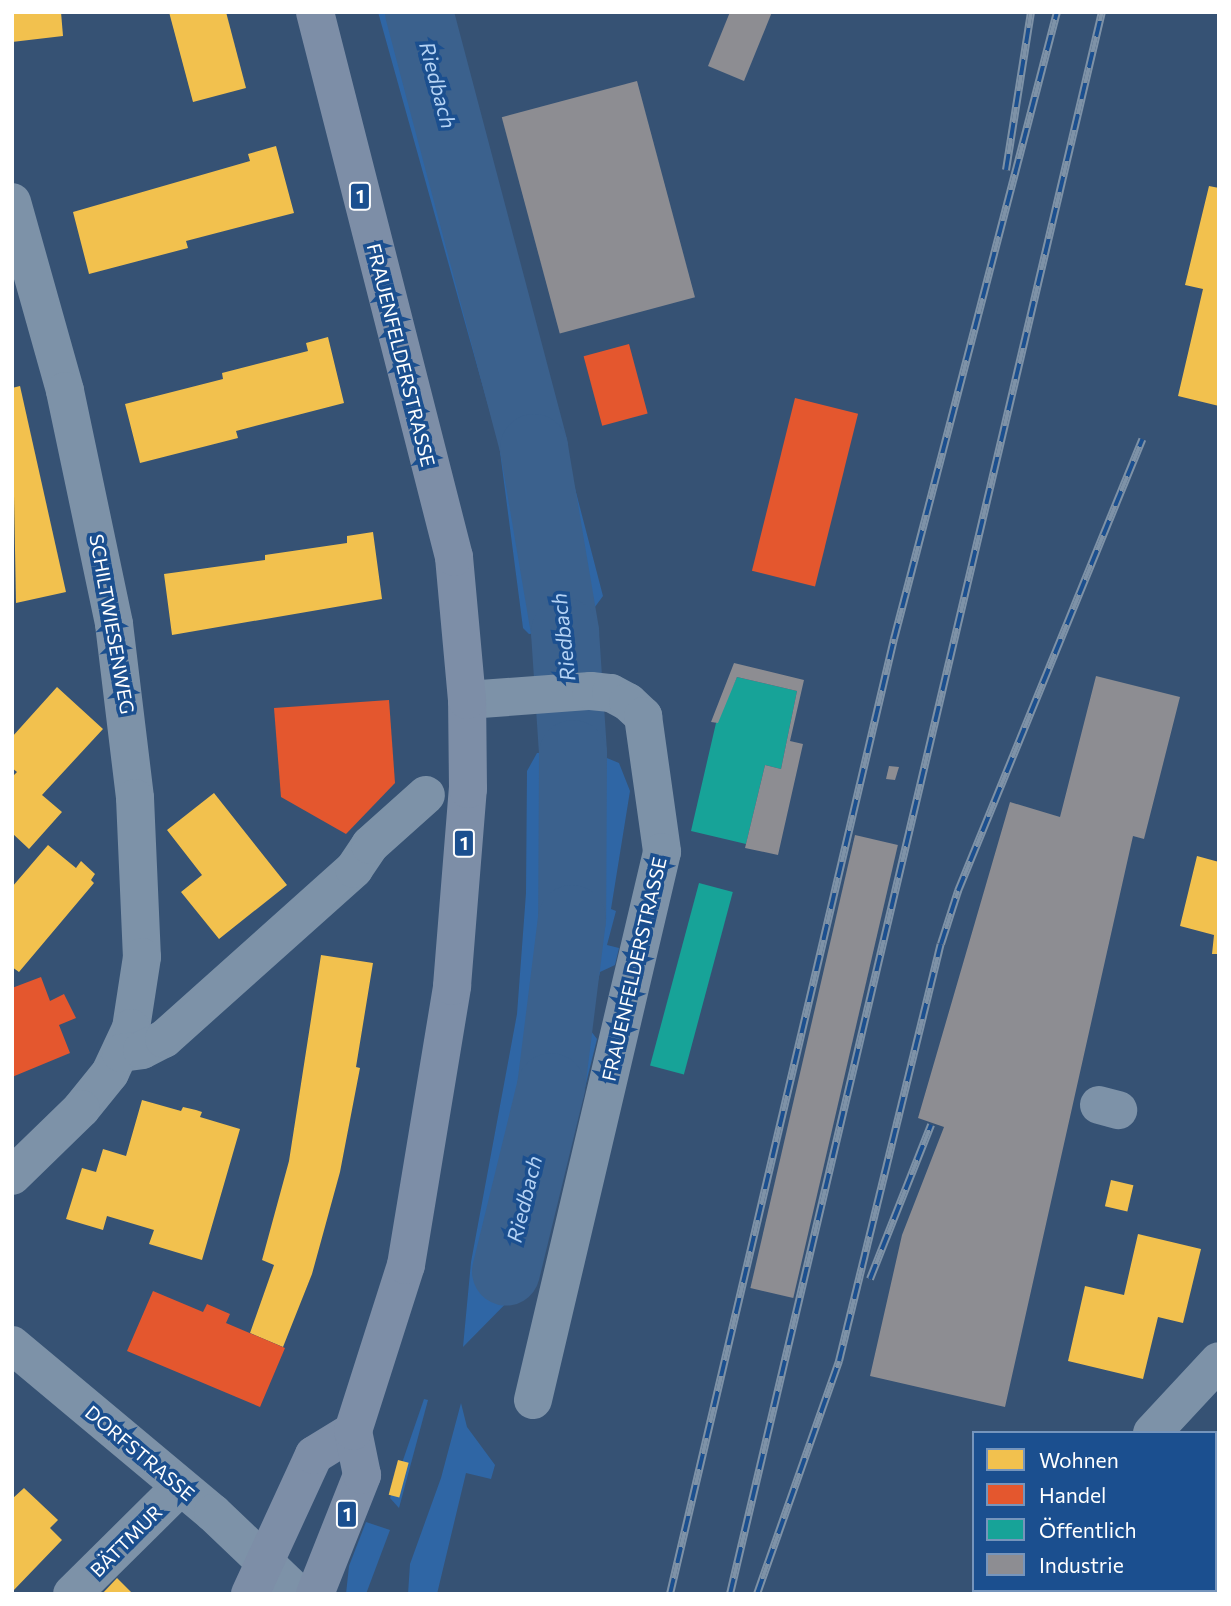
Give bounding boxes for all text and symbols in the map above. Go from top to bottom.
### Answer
water label: Riedbach [414,39,462,131]
road number: 1 [348,182,372,210]
street label: FRAUENFELDERSTRASSE [362,241,440,469]
street label: SCHILTWIESENWEG [85,532,139,716]
water label: Riedbach [546,592,580,682]
road number: 1 [452,828,476,858]
street label: FRAUENFELDERSTRASSE [597,855,671,1083]
water label: Riedbach [501,1153,547,1245]
street label: DORFSTRASSE [81,1401,199,1505]
legend [972,1431,1217,1592]
text: Wohnen [1039,1447,1119,1472]
text: Handel [1039,1482,1106,1507]
road number: 1 [335,1499,359,1528]
street label: BÄTTMUR [85,1500,167,1582]
text: Öffentlich [1039,1517,1137,1542]
text: Industrie [1039,1552,1124,1577]

